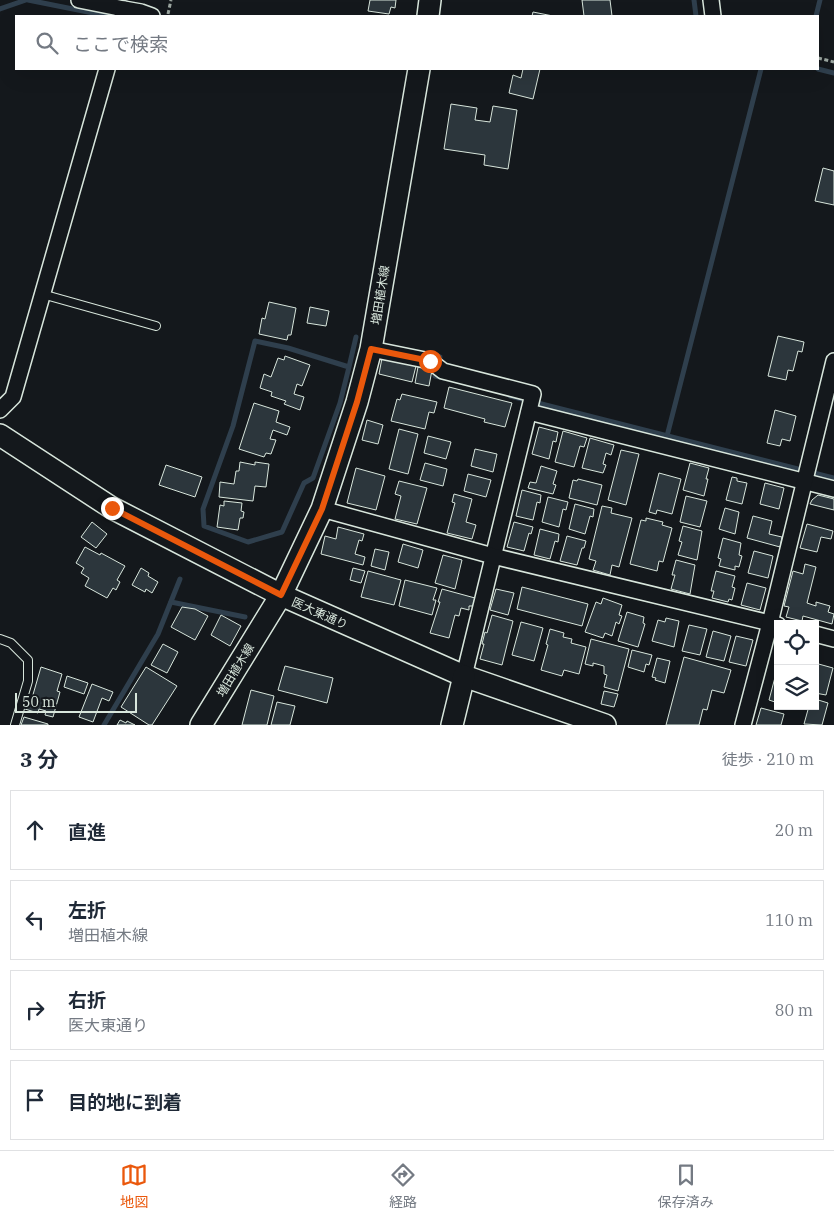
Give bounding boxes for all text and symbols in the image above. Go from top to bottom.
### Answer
search box [15,15,819,70]
icon: search [33,29,61,57]
text: ここで検索 [73,32,168,56]
street label: 増田植木線 [368,264,392,326]
route start [419,350,442,373]
route end [101,497,124,520]
street label: 医大東通り [290,594,350,632]
map controls [774,620,819,710]
button: locate [774,620,819,665]
street label: 増田植木線 [213,640,257,700]
button: layers [774,665,819,710]
scale bar [15,690,138,713]
text: 50 m [22,693,55,711]
text: 3 分 [20,745,58,773]
text: 徒歩 · 210 m [722,749,814,769]
icon: ahead [21,816,49,844]
text: 直進 [68,820,106,844]
text: 20 m [775,820,813,840]
text: 左折 [68,898,106,922]
icon: left [21,906,49,934]
text: 110 m [765,910,813,930]
text: 増田植木線 [68,925,148,945]
text: 右折 [68,988,106,1012]
icon: right [21,996,49,1024]
text: 80 m [775,1000,813,1020]
text: 医大東通り [68,1015,148,1035]
icon: arrive [21,1086,49,1114]
text: 目的地に到着 [68,1090,182,1114]
tab: 地図 [120,1161,148,1211]
tab: 経路 [389,1161,417,1211]
tab: 保存済み [658,1161,714,1211]

